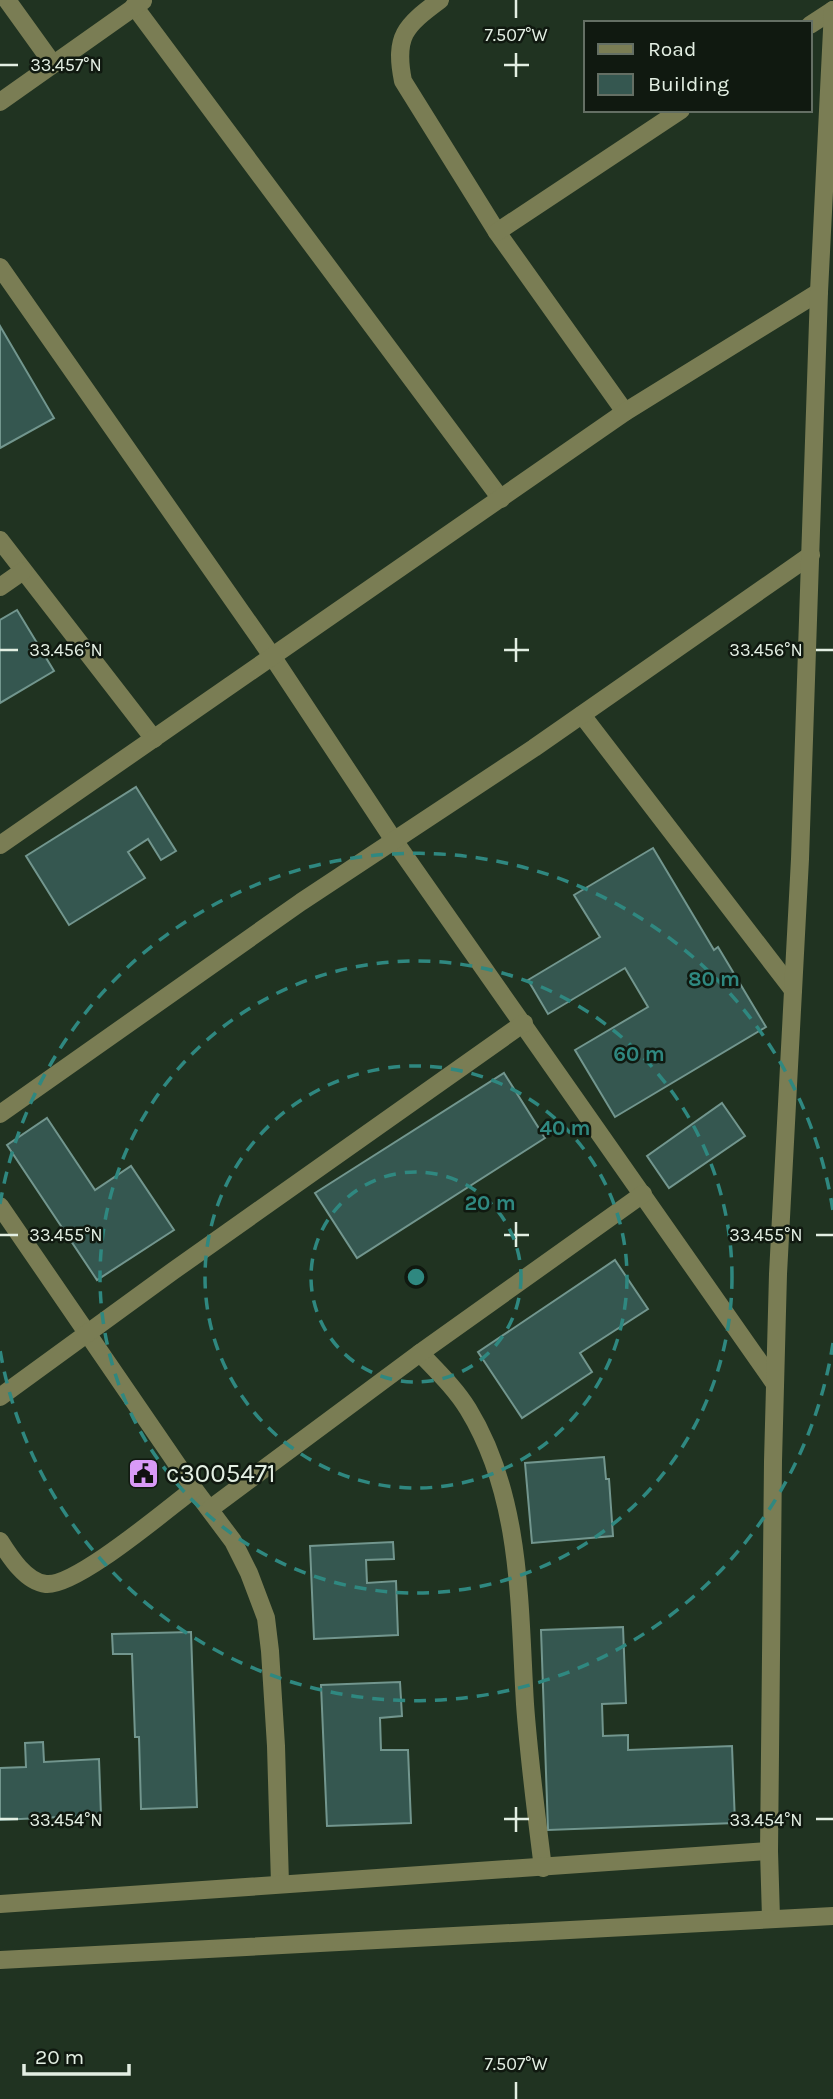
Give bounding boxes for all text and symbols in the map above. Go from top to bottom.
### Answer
legend [584,21,812,112]
text: 7.507°W [484,24,548,46]
text: Road [648,37,696,61]
text: 33.457°N [30,54,102,76]
text: Building [648,72,729,96]
text: 33.456°N [29,639,103,661]
text: 33.456°N [729,639,803,661]
text: 80 m [688,967,740,991]
text: 60 m [613,1042,665,1066]
text: 40 m [539,1116,591,1140]
text: 20 m [464,1191,516,1215]
text: 33.455°N [29,1224,103,1246]
text: 33.455°N [729,1224,803,1246]
centre of rings [404,1265,428,1289]
public building icon: c3005471 [126,1456,160,1490]
place label: c3005471 [166,1458,276,1489]
text: 33.454°N [29,1809,103,1831]
text: 33.454°N [729,1809,803,1831]
scale bar [24,2032,130,2076]
text: 20 m [35,2045,84,2069]
text: 7.507°W [484,2053,548,2075]

